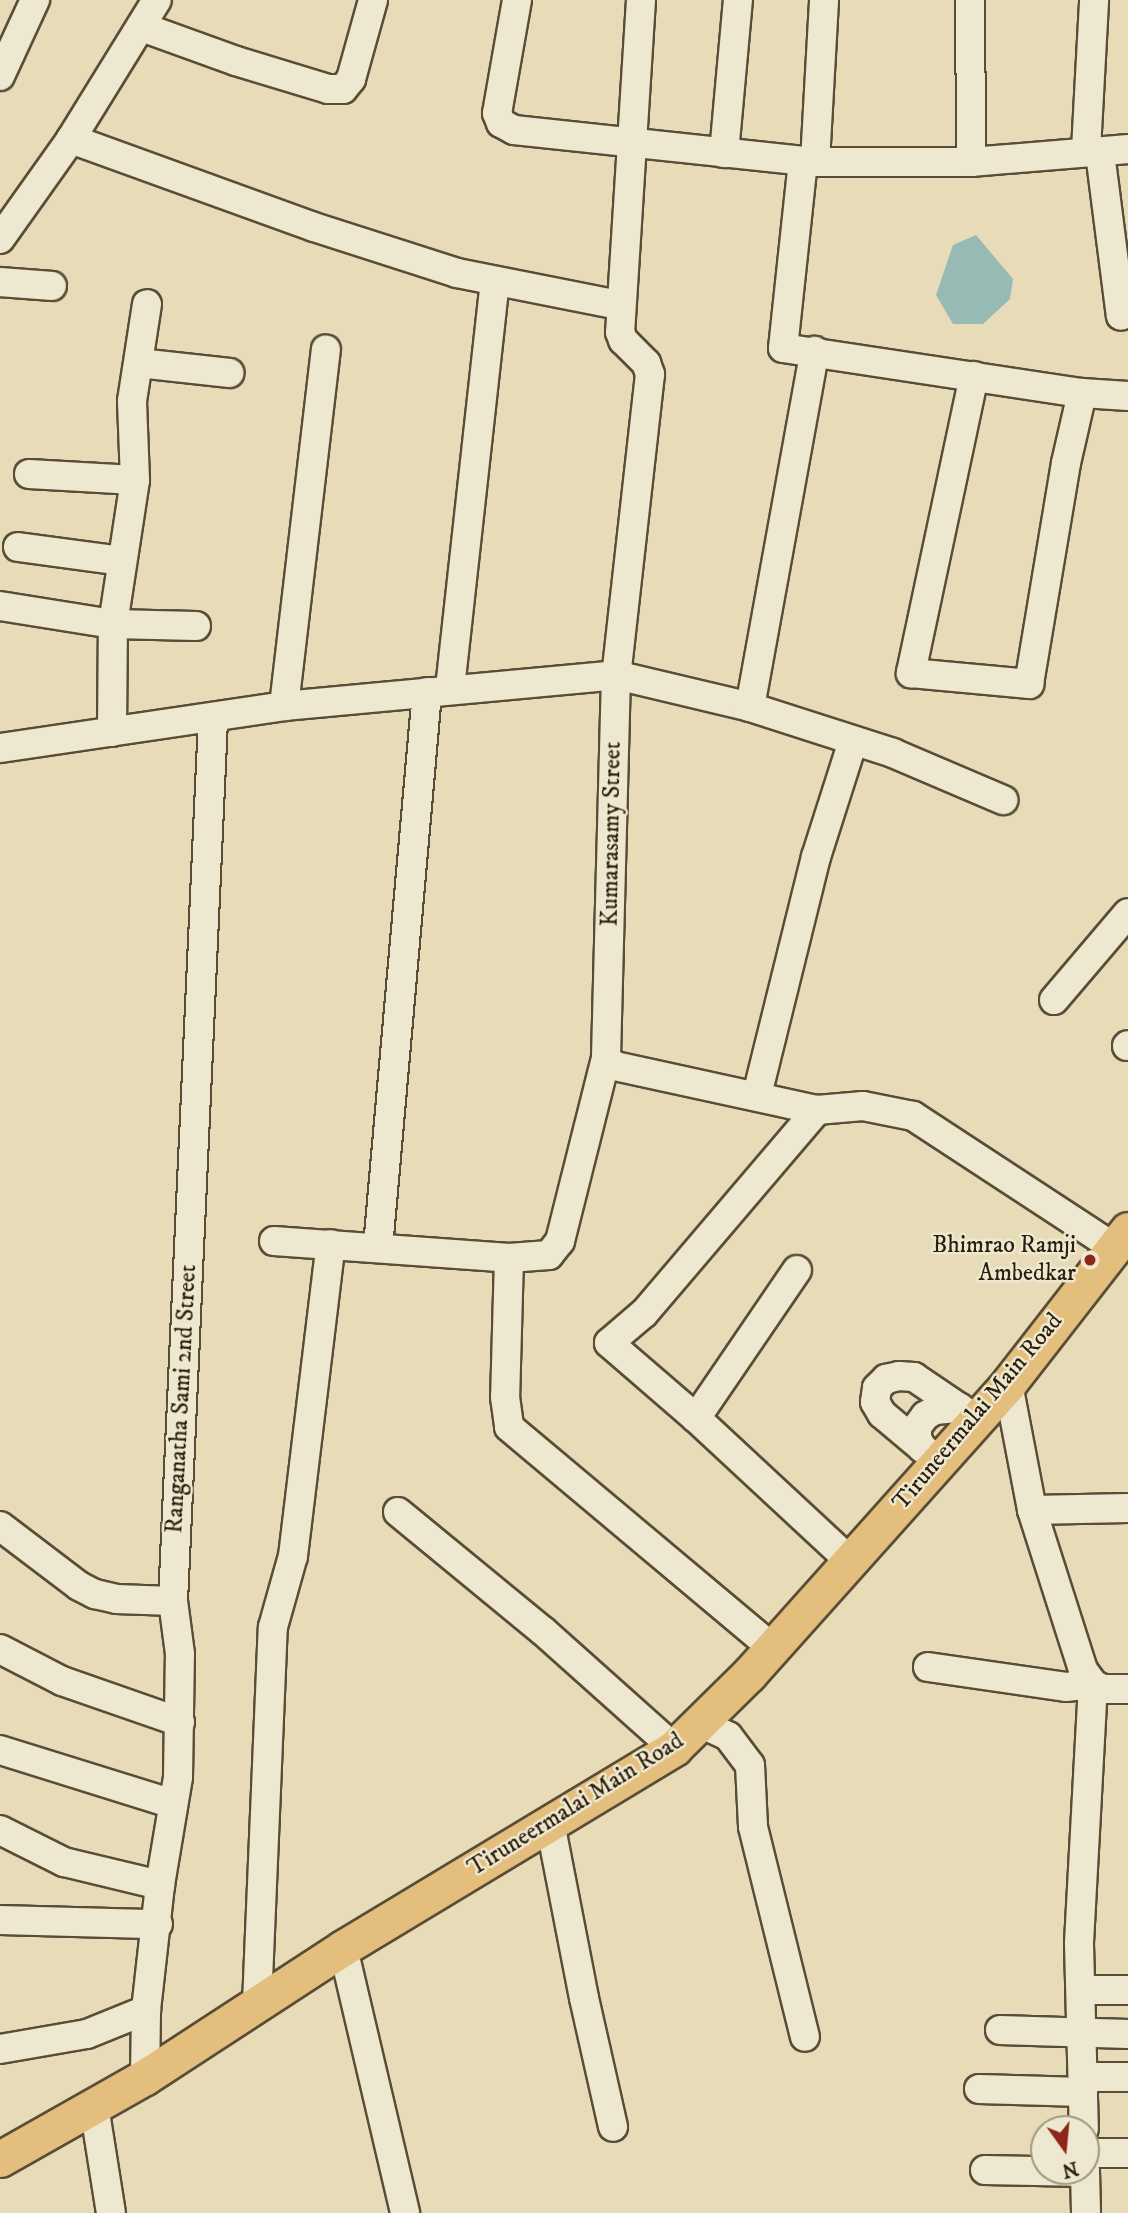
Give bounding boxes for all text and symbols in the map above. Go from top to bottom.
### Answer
street label: Kumarasamy Street [596,741,628,927]
place label: Bhimrao Ramji Ambedkar [932,1232,1076,1288]
marker: Bhimrao Ramji Ambedkar [1082,1252,1098,1268]
street label: Ranganatha Sami 2nd Street [161,1264,203,1534]
street label: Tiruneermalai Main Road [887,1307,1069,1517]
street label: Tiruneermalai Main Road [463,1727,689,1883]
north arrow [1030,2115,1100,2185]
text: N [1060,2156,1081,2182]

